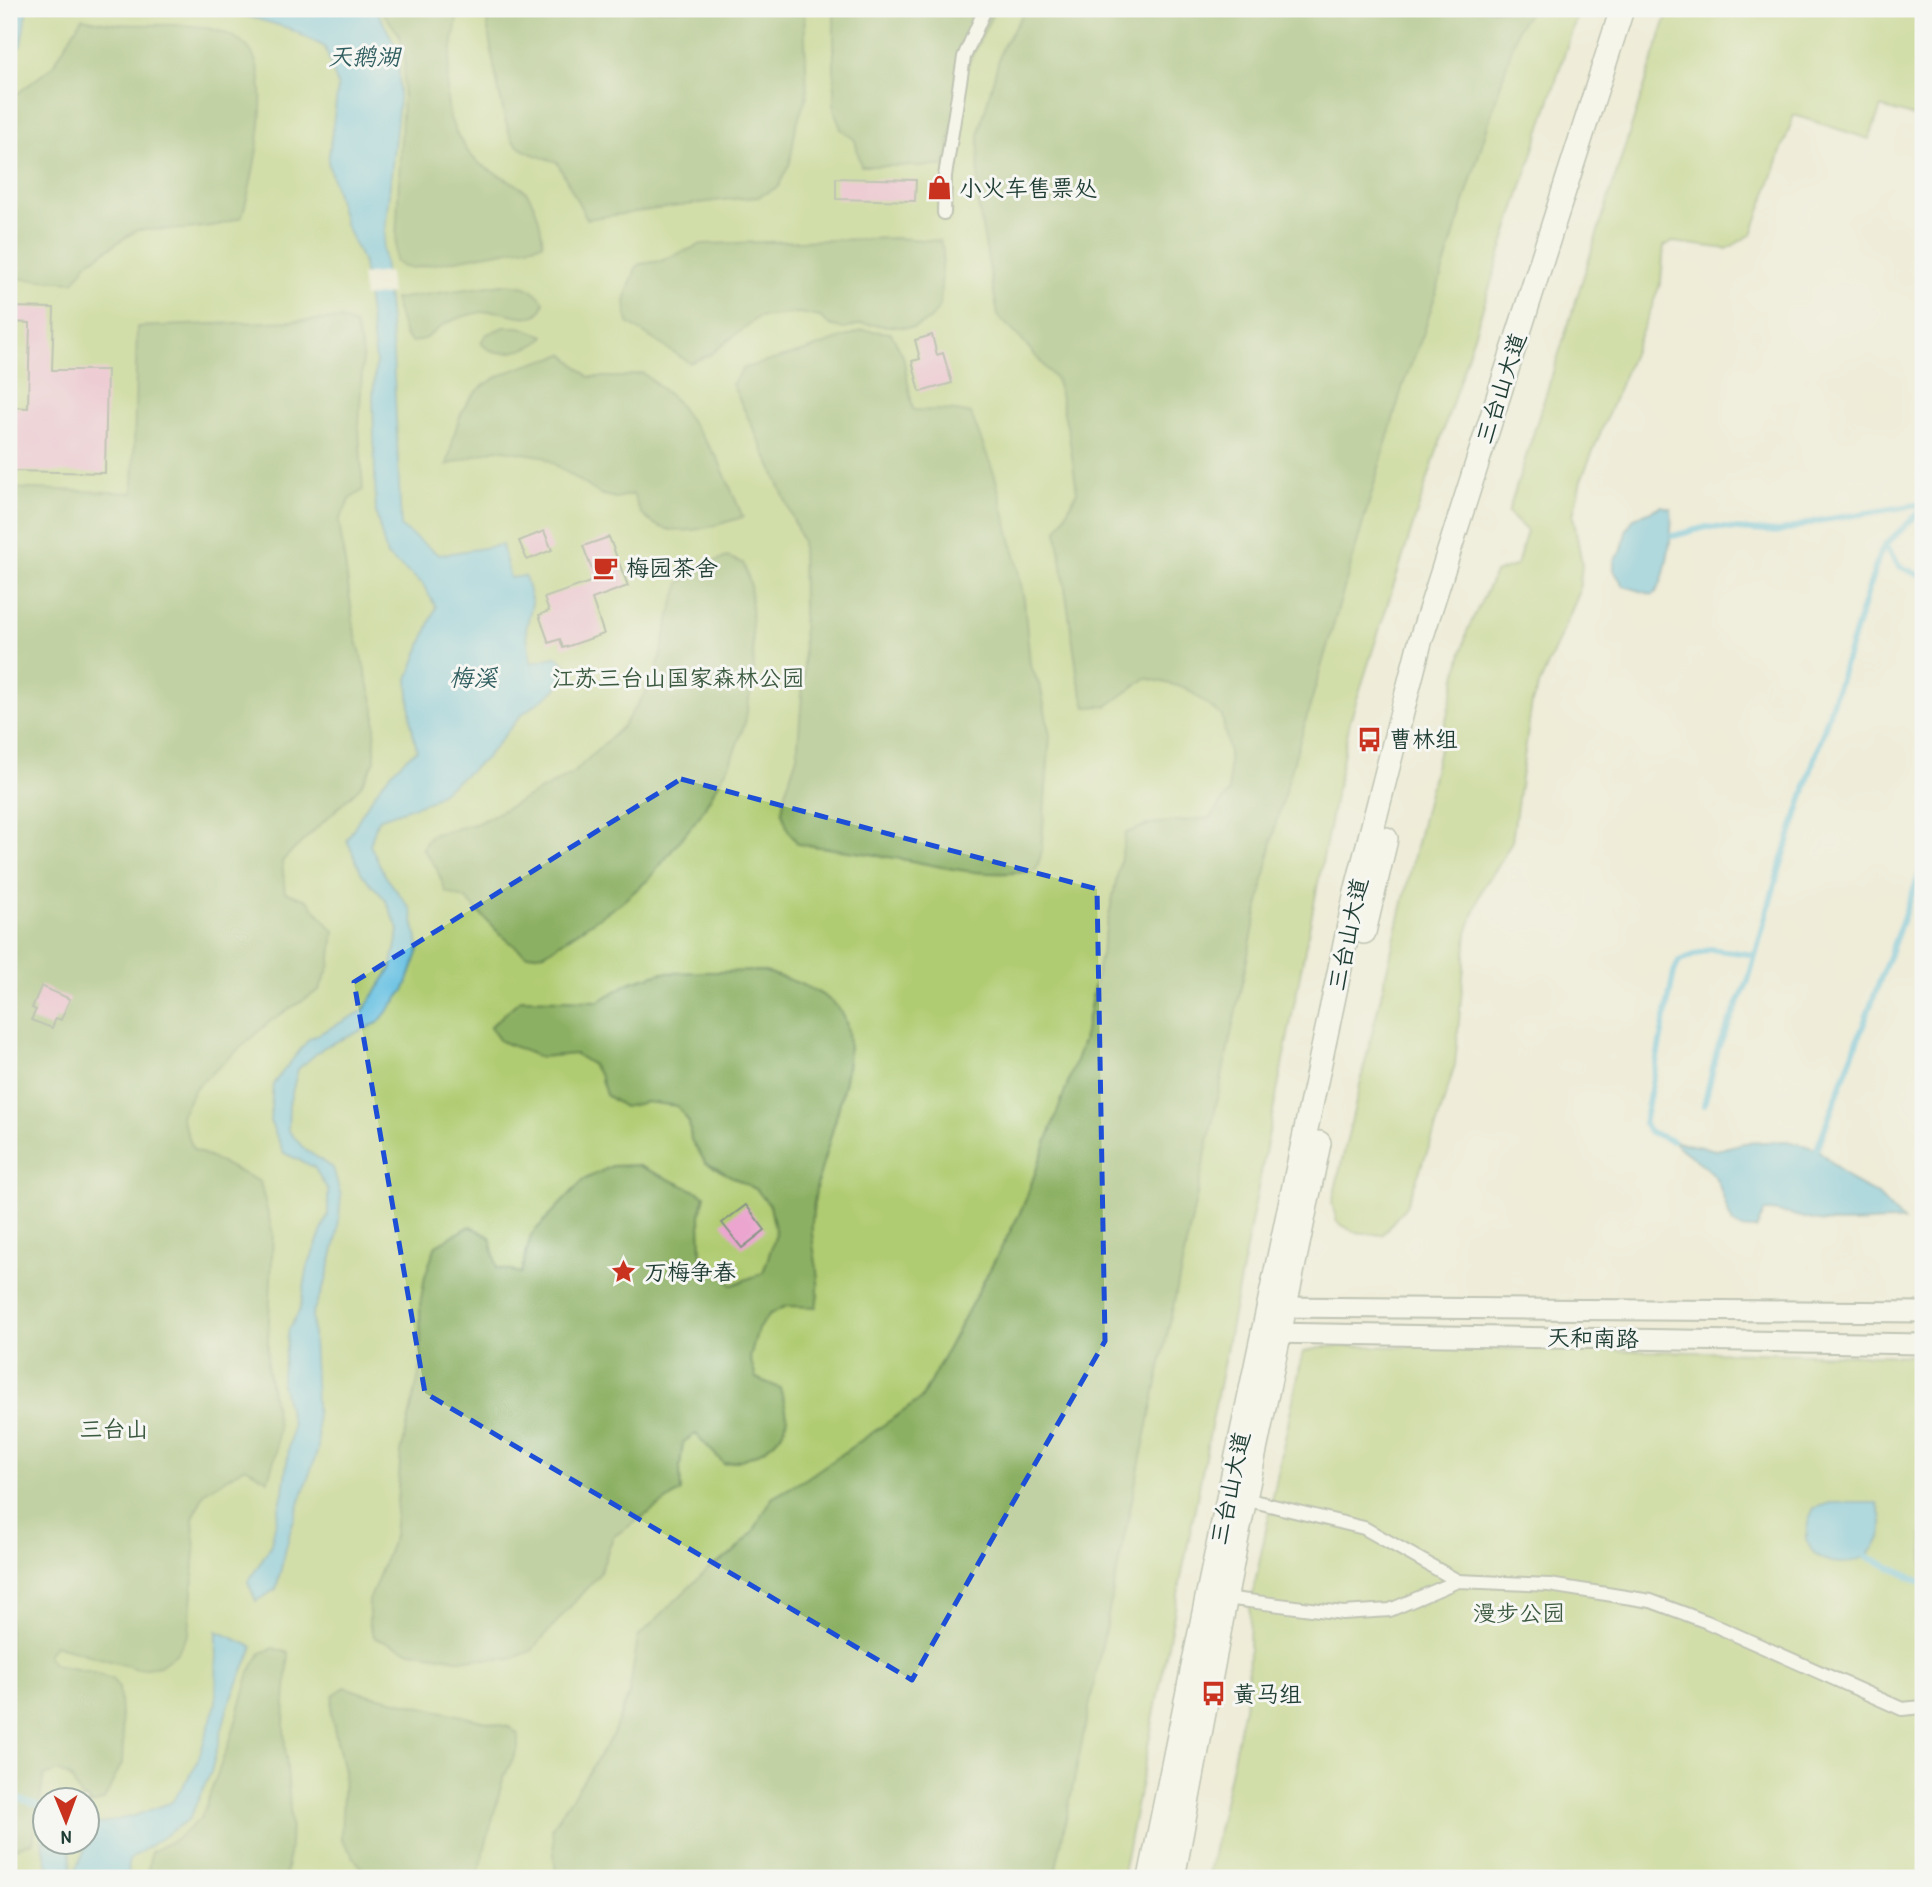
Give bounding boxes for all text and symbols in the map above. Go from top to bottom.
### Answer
water label: 天鹅湖 [328,40,403,72]
place label: 小火车售票处 [959,172,1097,203]
shop icon: 小火车售票处 [925,174,953,202]
street label: 三台山大道 [1468,328,1533,447]
place label: 梅园茶舍 [626,552,718,583]
cafe icon: 梅园茶舍 [592,554,620,582]
water label: 梅溪 [449,661,499,693]
park label: 江苏三台山国家森林公园 [552,662,805,693]
place label: 曹林组 [1389,723,1458,754]
bus stop icon: 曹林组 [1355,725,1383,753]
street label: 三台山大道 [1320,874,1375,993]
place label: 万梅争春 [644,1256,736,1287]
place icon: 万梅争春 [610,1258,638,1286]
street label: 天和南路 [1547,1321,1639,1354]
park label: 三台山 [80,1413,149,1444]
street label: 三台山大道 [1202,1428,1257,1547]
park label: 漫步公园 [1473,1597,1565,1628]
place label: 黄马组 [1233,1678,1302,1709]
bus stop icon: 黄马组 [1199,1680,1227,1708]
north arrow [32,1786,102,1856]
text: N [61,1825,72,1851]

